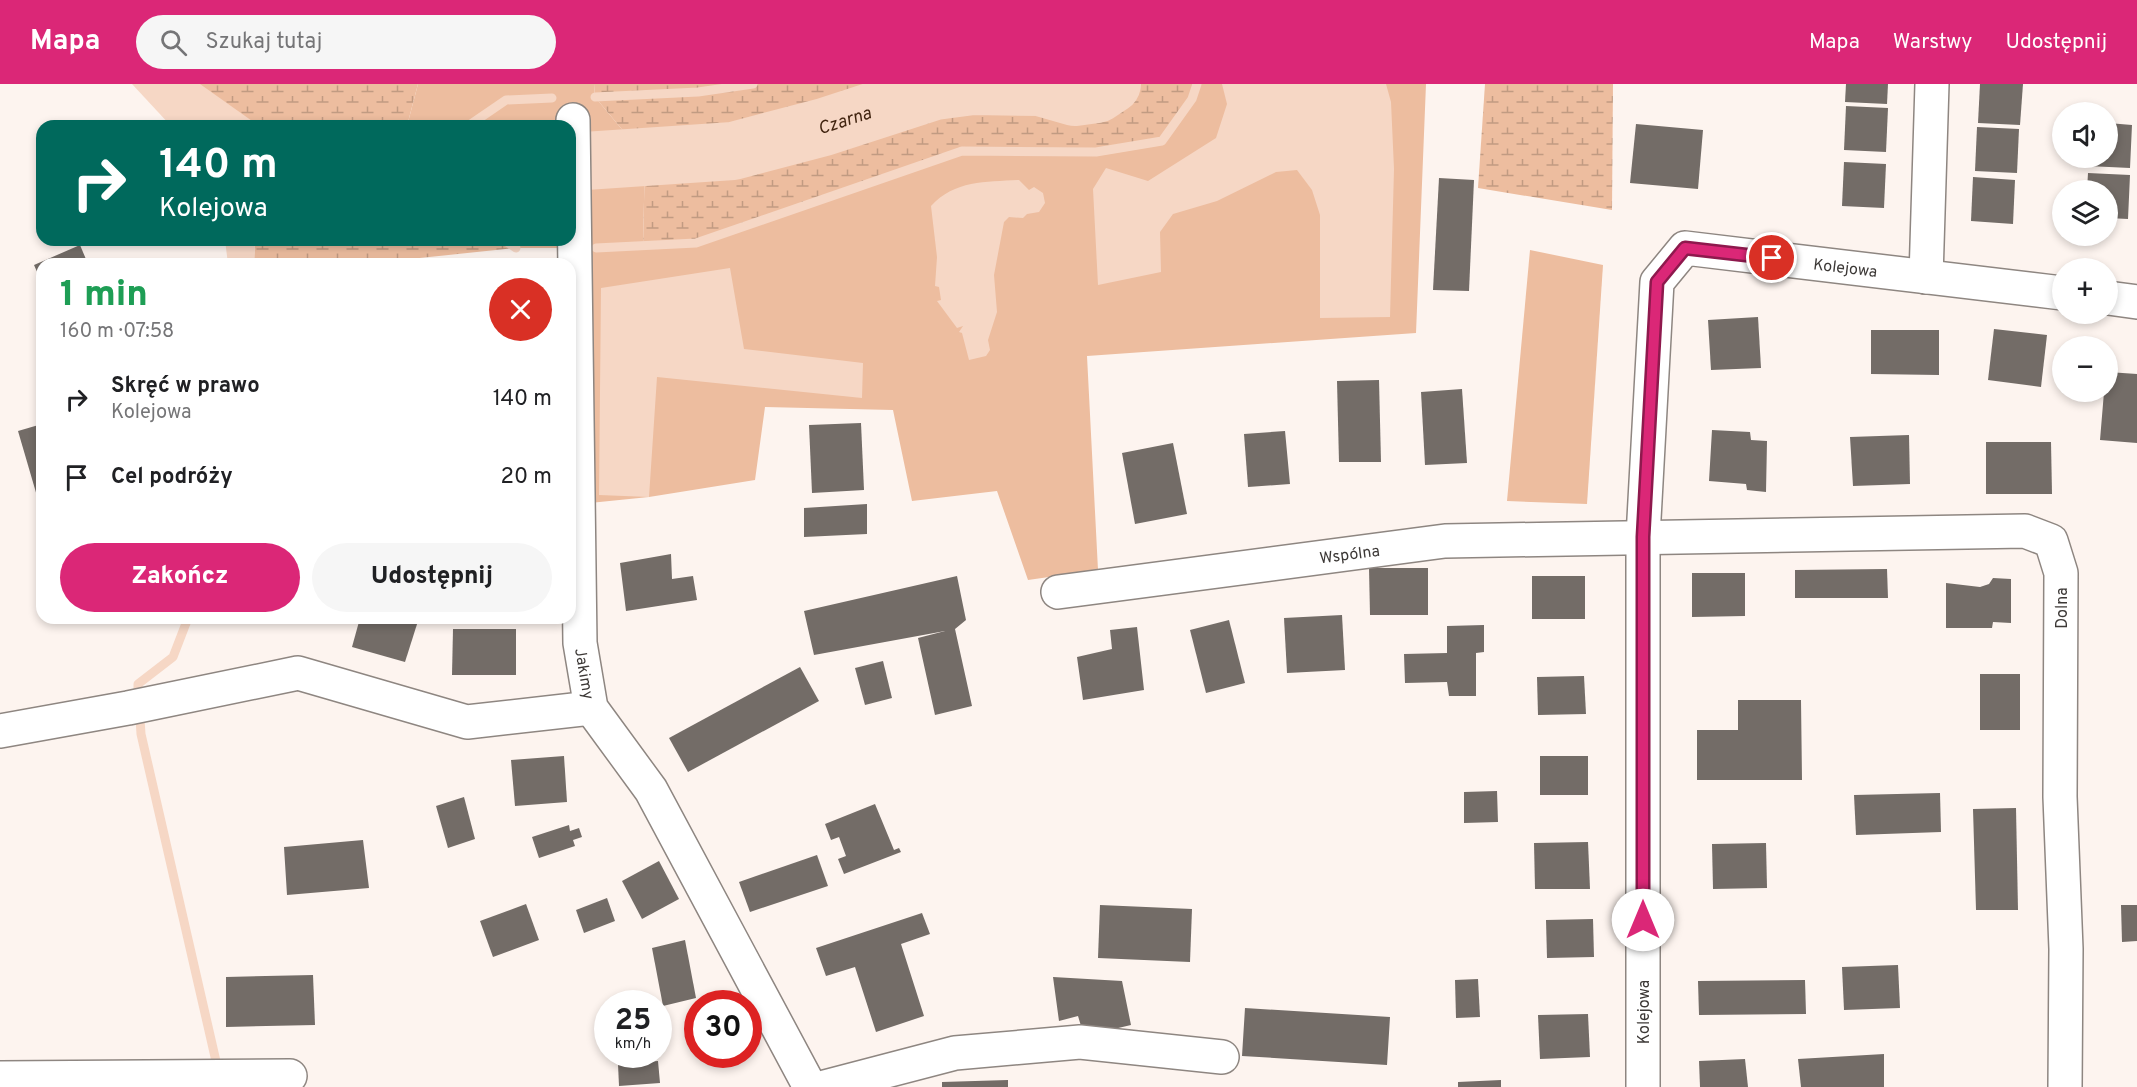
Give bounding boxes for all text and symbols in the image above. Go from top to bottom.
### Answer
search box [136,15,556,69]
text: Mapa [30,24,100,60]
icon: search [157,26,190,59]
text: Szukaj tutaj [205,29,322,56]
text: Mapa [1809,29,1860,56]
text: Warstwy [1893,29,1972,56]
text: Udostępnij [2005,29,2107,56]
water label: Czarna [816,102,875,141]
map controls [2052,102,2118,402]
button: sound [2052,102,2118,168]
text: 140 m [159,140,278,193]
icon: right [60,144,138,222]
button: layers [2052,180,2118,246]
text: Kolejowa [159,192,268,226]
pin [1746,232,1797,283]
icon: arrive [1755,241,1788,274]
street label: Kolejowa [1812,255,1878,283]
button: + [2052,258,2118,324]
text: 1 min [60,273,148,319]
button: close [489,278,552,341]
text: 160 m · 07:58 [60,319,174,345]
button: − [2052,336,2118,402]
text: Skręć w prawo [111,373,260,400]
icon: right [60,383,93,416]
text: 140 m [493,386,552,413]
text: Kolejowa [111,400,192,426]
icon: arrive [60,461,93,494]
text: Cel podróży [111,464,233,491]
text: 20 m [501,464,552,491]
street label: Wspólna [1318,542,1381,569]
button: Zakończ [60,543,300,612]
button: Udostępnij [312,543,552,612]
street label: Dolna [2053,587,2073,629]
street label: Jakimy [569,647,597,701]
position arrow [1611,888,1675,952]
street label: Kolejowa [1635,980,1655,1044]
speed limit sign: 30 [684,990,762,1068]
text: 25 [615,1003,651,1040]
text: km/h [615,1035,651,1054]

